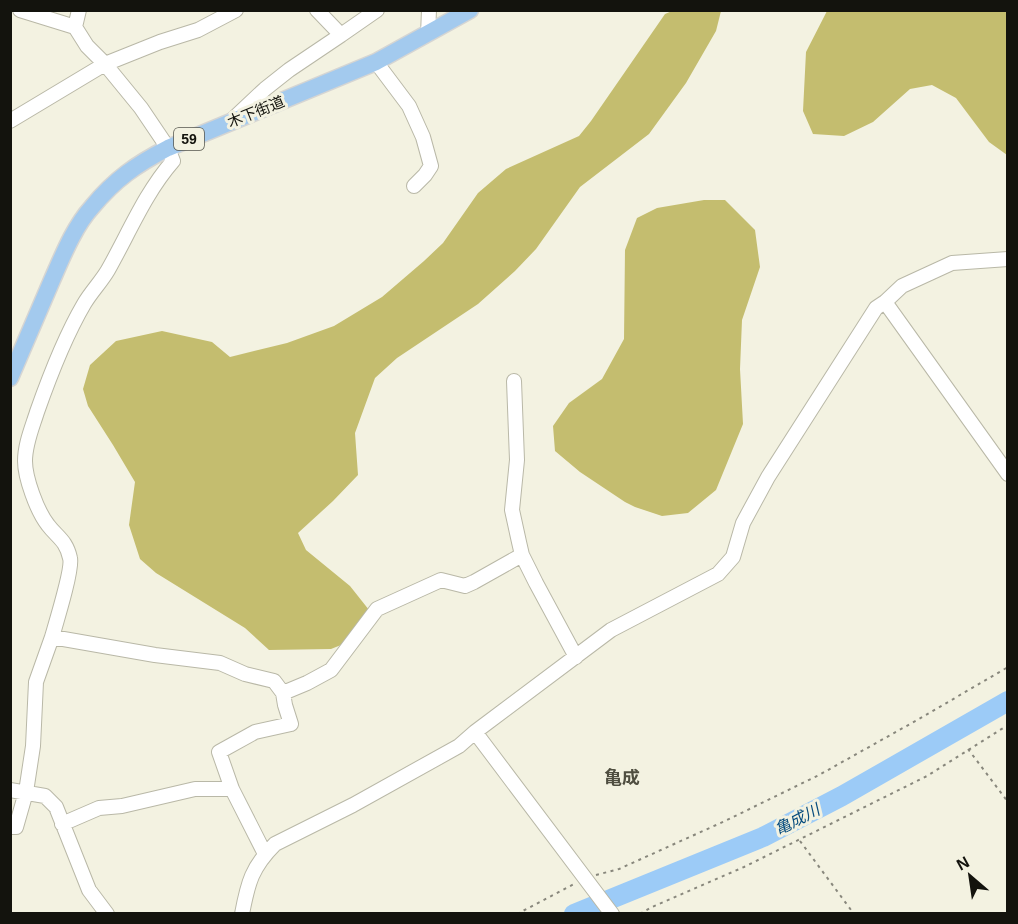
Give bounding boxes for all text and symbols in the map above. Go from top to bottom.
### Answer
street label: 木下街道 [225,92,287,131]
road number: 59 [174,128,204,150]
district label: 亀成 [604,767,640,788]
water label: 亀成川 [772,800,824,838]
north arrow [940,846,1000,906]
text: N [954,853,972,874]

